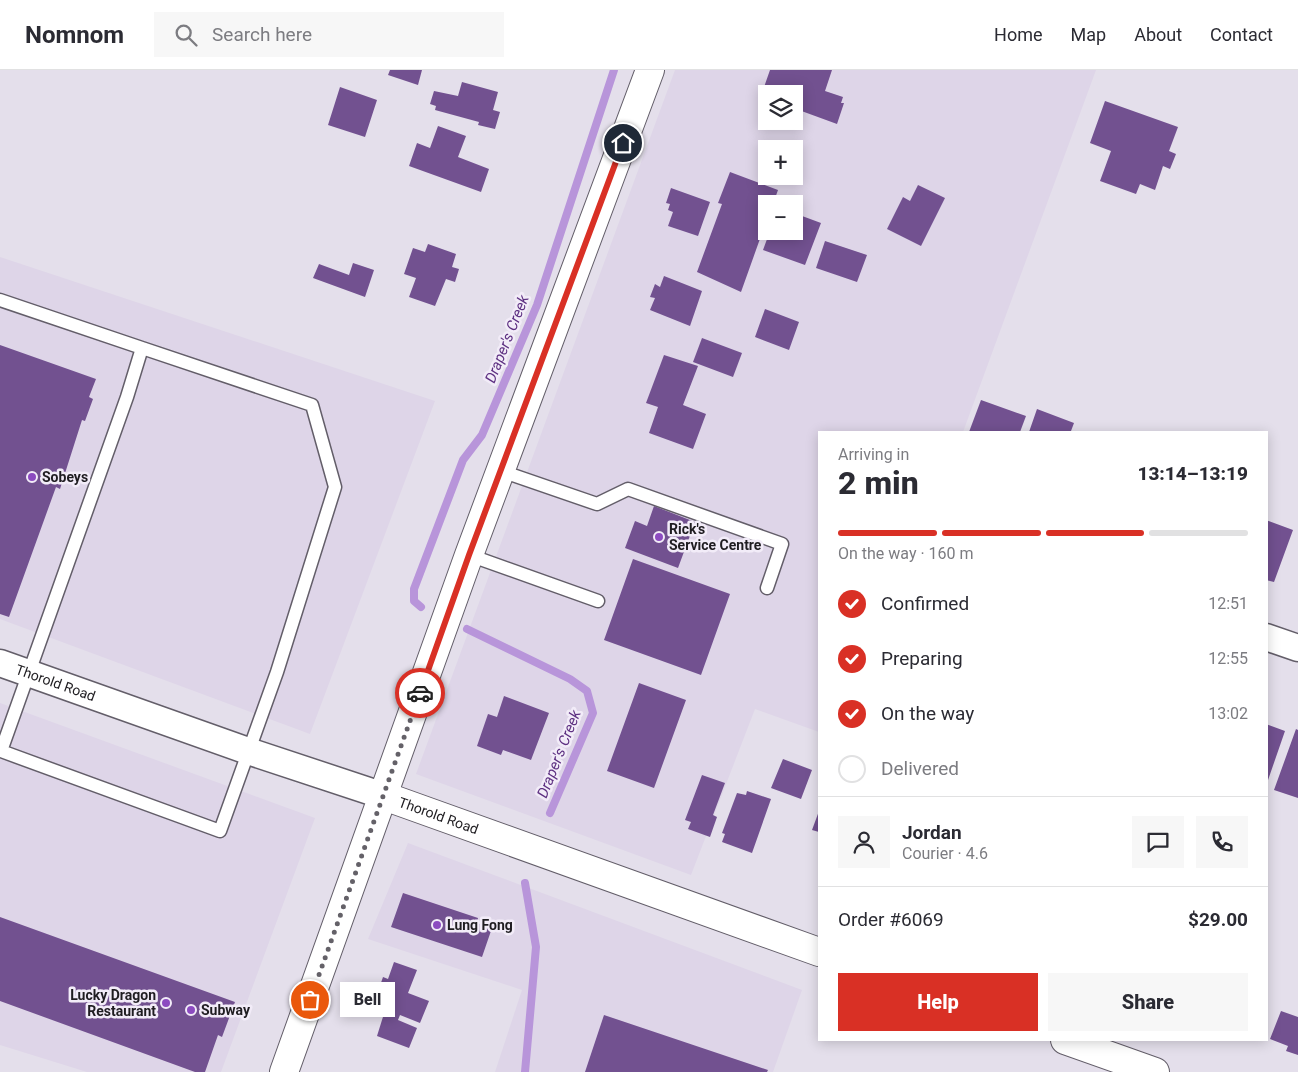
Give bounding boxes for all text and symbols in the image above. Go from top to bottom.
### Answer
search box [154,12,504,57]
text: Nomnom [25,21,124,49]
icon: search [172,21,200,49]
text: Search here [212,23,312,46]
text: Home [994,24,1043,45]
text: Map [1071,24,1106,45]
text: About [1134,24,1182,45]
text: Contact [1210,24,1273,45]
map controls [758,85,803,240]
button: layers [758,85,803,130]
pin [602,122,644,164]
icon: home [609,129,637,157]
button: + [758,140,803,185]
button: − [758,195,803,240]
water label: Draper's Creek [481,292,533,386]
text: Arriving in [838,445,909,464]
text: 13:14–13:19 [1137,462,1248,485]
text: 2 min [838,464,919,502]
place label: Sobeys [42,469,88,485]
marker: Sobeys [26,471,38,483]
place label: Rick's Service Centre [669,521,762,553]
marker: Rick's Service Centre [653,531,665,543]
text: On the way · 160 m [838,544,974,563]
icon: check [838,590,866,618]
text: Confirmed [881,592,969,615]
text: 12:51 [1208,594,1248,613]
icon: check [838,645,866,673]
text: Preparing [881,647,963,670]
text: 12:55 [1208,649,1248,668]
street label: Thorold Road [14,661,98,704]
courier [395,668,445,718]
icon: car [406,679,434,707]
icon: check [838,700,866,728]
text: On the way [881,702,974,725]
text: 13:02 [1208,704,1248,723]
water label: Draper's Creek [533,707,585,801]
text: Delivered [881,757,959,780]
street label: Thorold Road [397,794,481,837]
button: person [838,816,890,868]
button: chat [1132,816,1184,868]
button: phone [1196,816,1248,868]
text: Jordan [902,821,962,844]
text: Courier · 4.6 [902,844,988,863]
text: Order #6069 [838,908,944,931]
text: $29.00 [1188,908,1248,931]
place label: Lung Fong [447,917,513,933]
marker: Lung Fong [431,919,443,931]
button: Help [838,973,1038,1031]
button: Share [1048,973,1248,1031]
pin [289,979,331,1021]
callout: Bell [340,982,395,1018]
icon: bag [296,986,324,1014]
place label: Lucky Dragon Restaurant [70,987,156,1019]
text: Bell [354,990,381,1009]
marker: Lucky Dragon Restaurant [160,997,172,1009]
place label: Subway [201,1002,251,1018]
marker: Subway [185,1004,197,1016]

